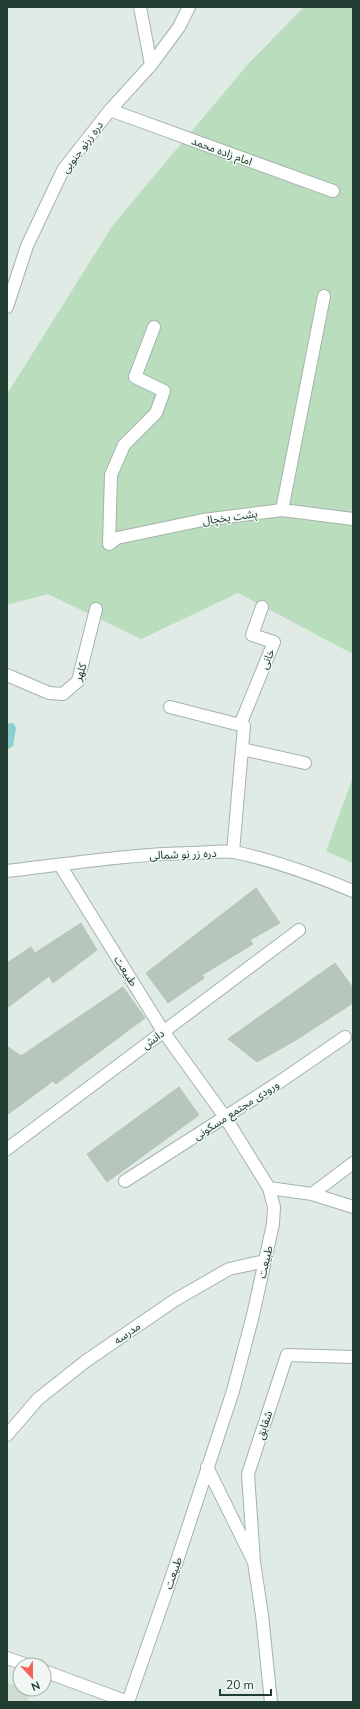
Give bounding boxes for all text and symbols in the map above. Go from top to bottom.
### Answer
street label: دره زرنو جنوبی [58,118,107,176]
street label: امام زاده محمد [189,134,254,169]
street label: پشت یخچال [201,506,259,529]
street label: خانی [257,646,279,672]
street label: کلهر [70,661,90,684]
street label: دره زر نو شمالی [149,846,217,863]
street label: طبیعت [110,953,141,989]
street label: دانش [139,1026,168,1053]
street label: ورودی مجتمع مسکونی [191,1077,282,1144]
street label: طبیعت [254,1244,277,1280]
street label: مدرسه [111,1319,144,1348]
street label: شقایق [253,1408,276,1441]
street label: طبیعت [161,1555,186,1591]
north arrow [12,1657,52,1697]
scale bar [220,1671,271,1697]
text: N [29,1677,42,1694]
text: 20 m [226,1677,254,1693]

